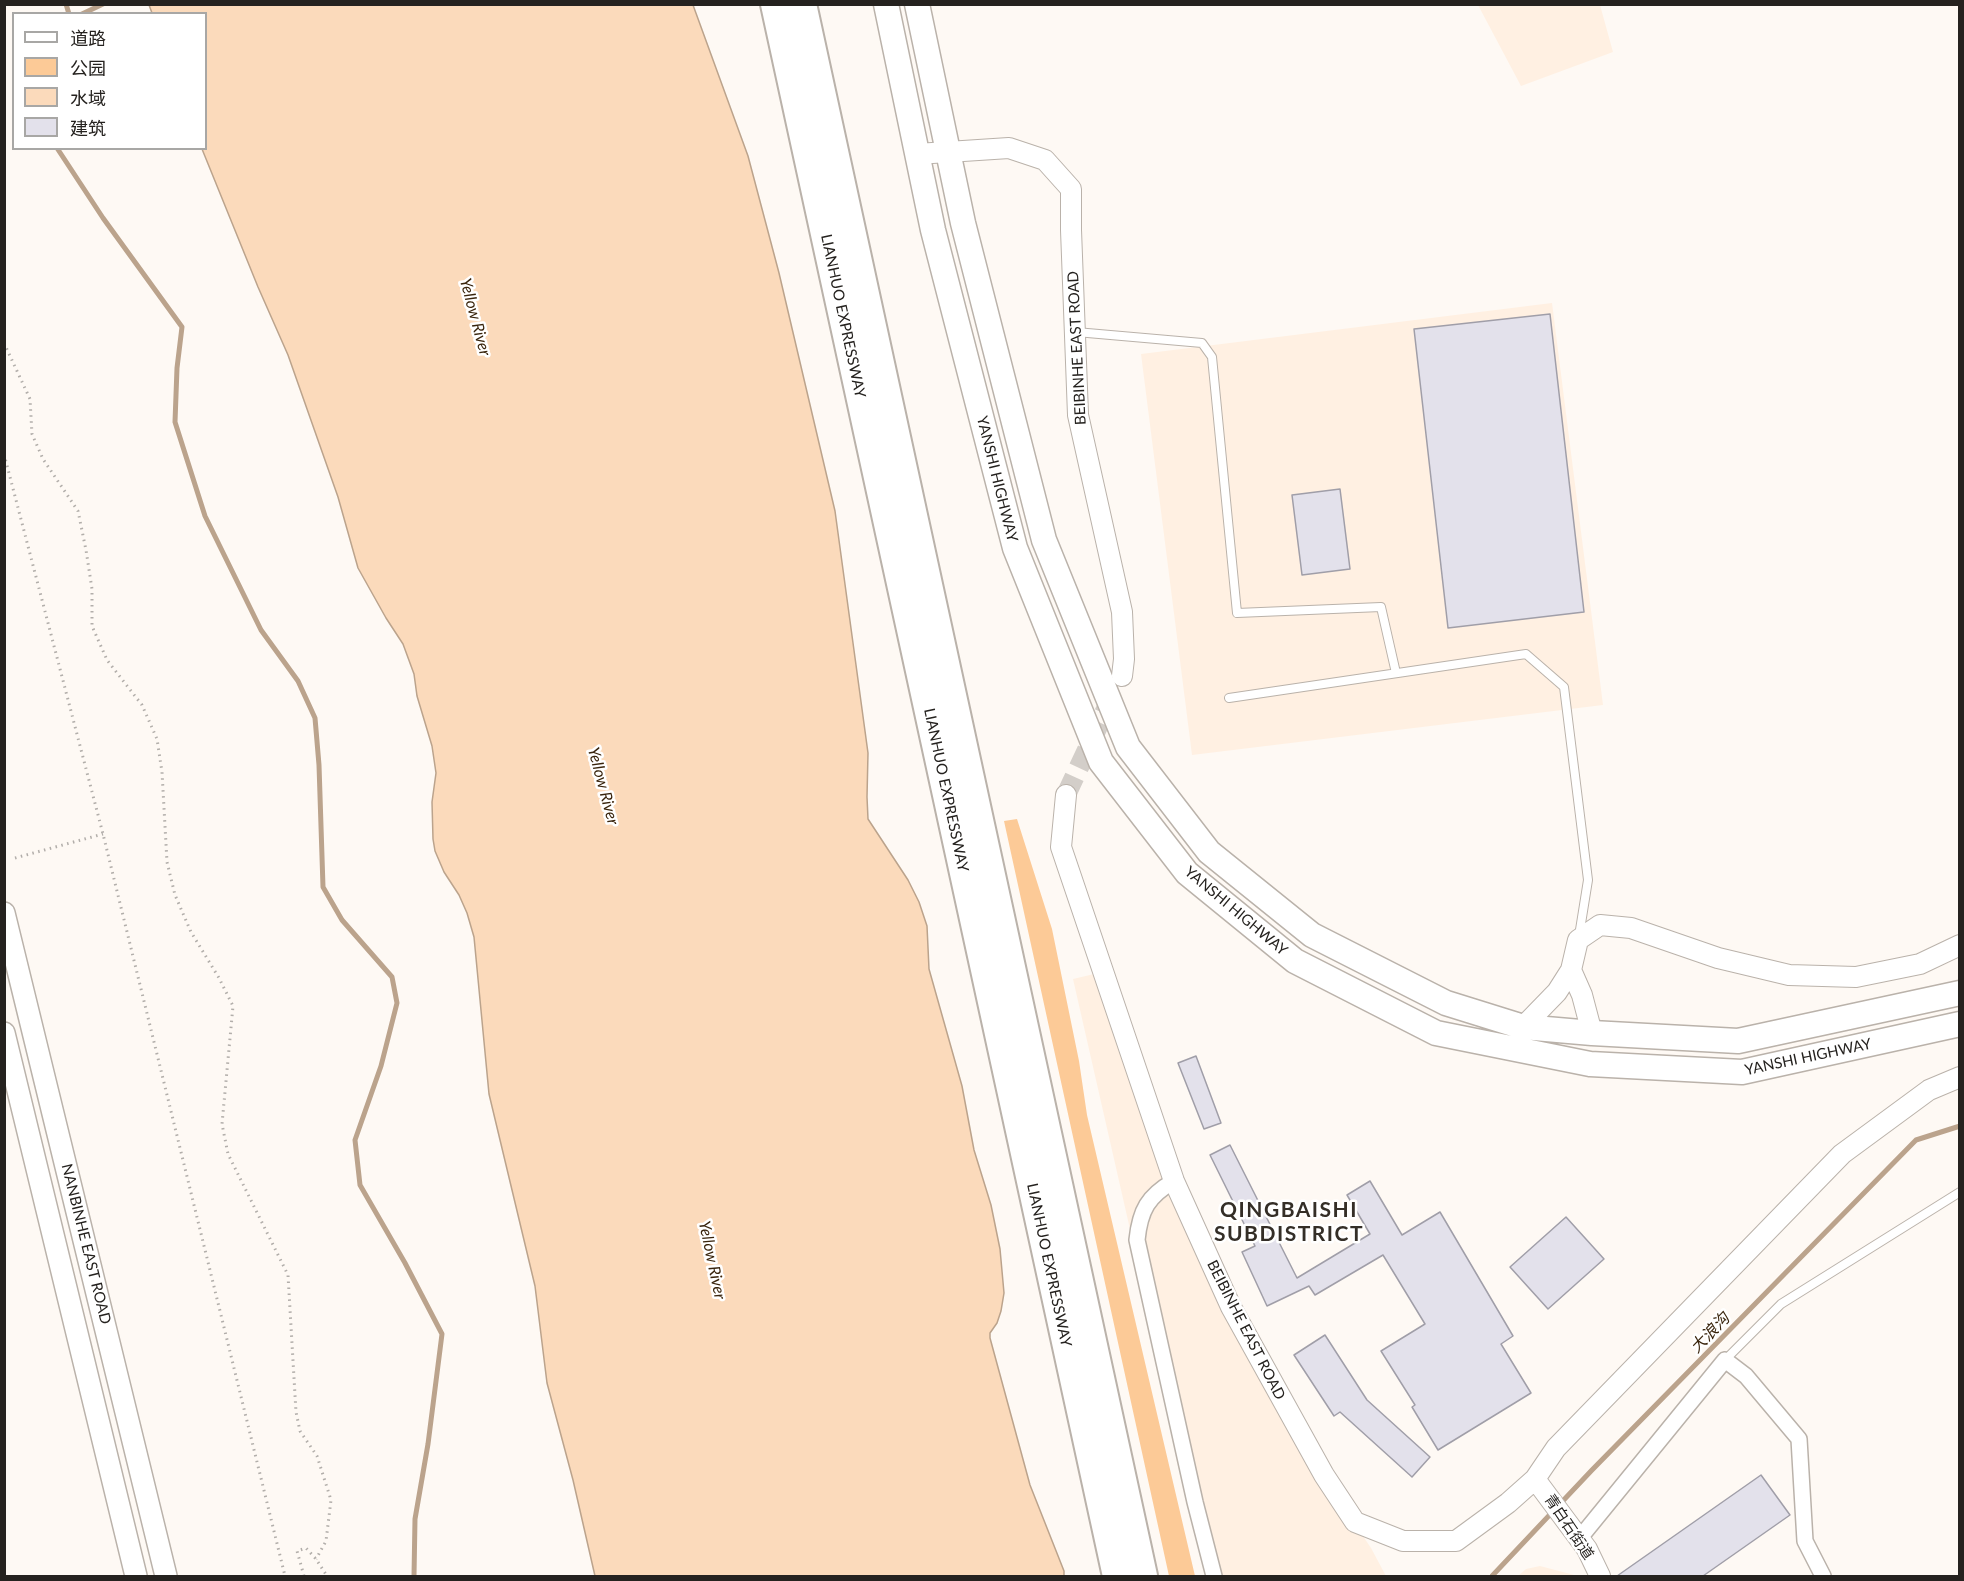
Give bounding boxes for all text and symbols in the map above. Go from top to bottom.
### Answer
legend [12,12,207,150]
text: 道路 [70,27,106,49]
text: 公园 [70,57,106,79]
text: 水域 [70,87,106,109]
text: 建筑 [70,117,106,139]
street label: LIANHUO EXPRESSWAY [817,233,869,399]
street label: BEIBINHE EAST ROAD [1064,271,1090,425]
water label: Yellow River [455,276,495,358]
street label: YANSHI HIGHWAY [973,414,1021,544]
street label: LIANHUO EXPRESSWAY [920,707,972,873]
water label: Yellow River [583,745,623,827]
street label: YANSHI HIGHWAY [1181,863,1291,959]
street label: YANSHI HIGHWAY [1743,1035,1873,1079]
street label: NANBINHE EAST ROAD [57,1162,115,1326]
street label: LIANHUO EXPRESSWAY [1023,1182,1075,1348]
district label: QINGBAISHI SUBDISTRICT [1214,1197,1364,1247]
water label: Yellow River [694,1219,730,1301]
street label: BEIBINHE EAST ROAD [1203,1257,1289,1403]
water label: 大浪沟 [1686,1309,1734,1357]
street label: 青白石街道 [1541,1491,1597,1563]

